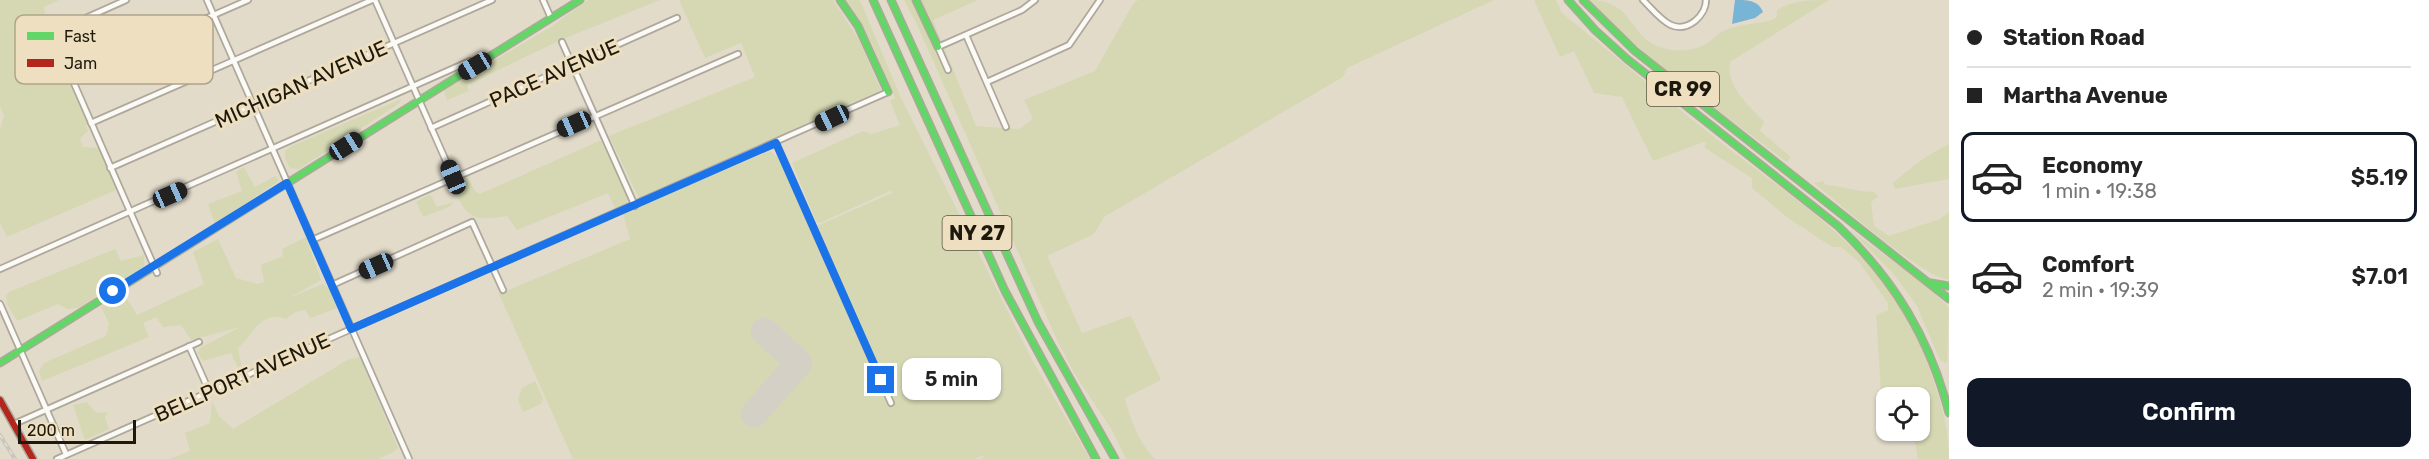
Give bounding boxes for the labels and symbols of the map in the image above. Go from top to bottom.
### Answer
legend [15,15,213,84]
text: Fast [64,27,96,46]
street label: PACE AVENUE [485,33,623,113]
street label: MICHIGAN AVENUE [211,35,391,133]
car [455,49,495,83]
text: Jam [64,54,97,73]
road number: CR 99 [1647,72,1719,106]
car [812,102,852,134]
car [554,108,594,140]
car [326,129,366,163]
car [438,157,468,197]
car [150,179,190,211]
road number: NY 27 [942,216,1012,250]
car [356,250,396,282]
route start [99,277,126,304]
street label: BELLPORT AVENUE [150,327,334,427]
callout: 5 min [902,359,1001,401]
route end [867,366,894,393]
scale bar [18,417,136,444]

